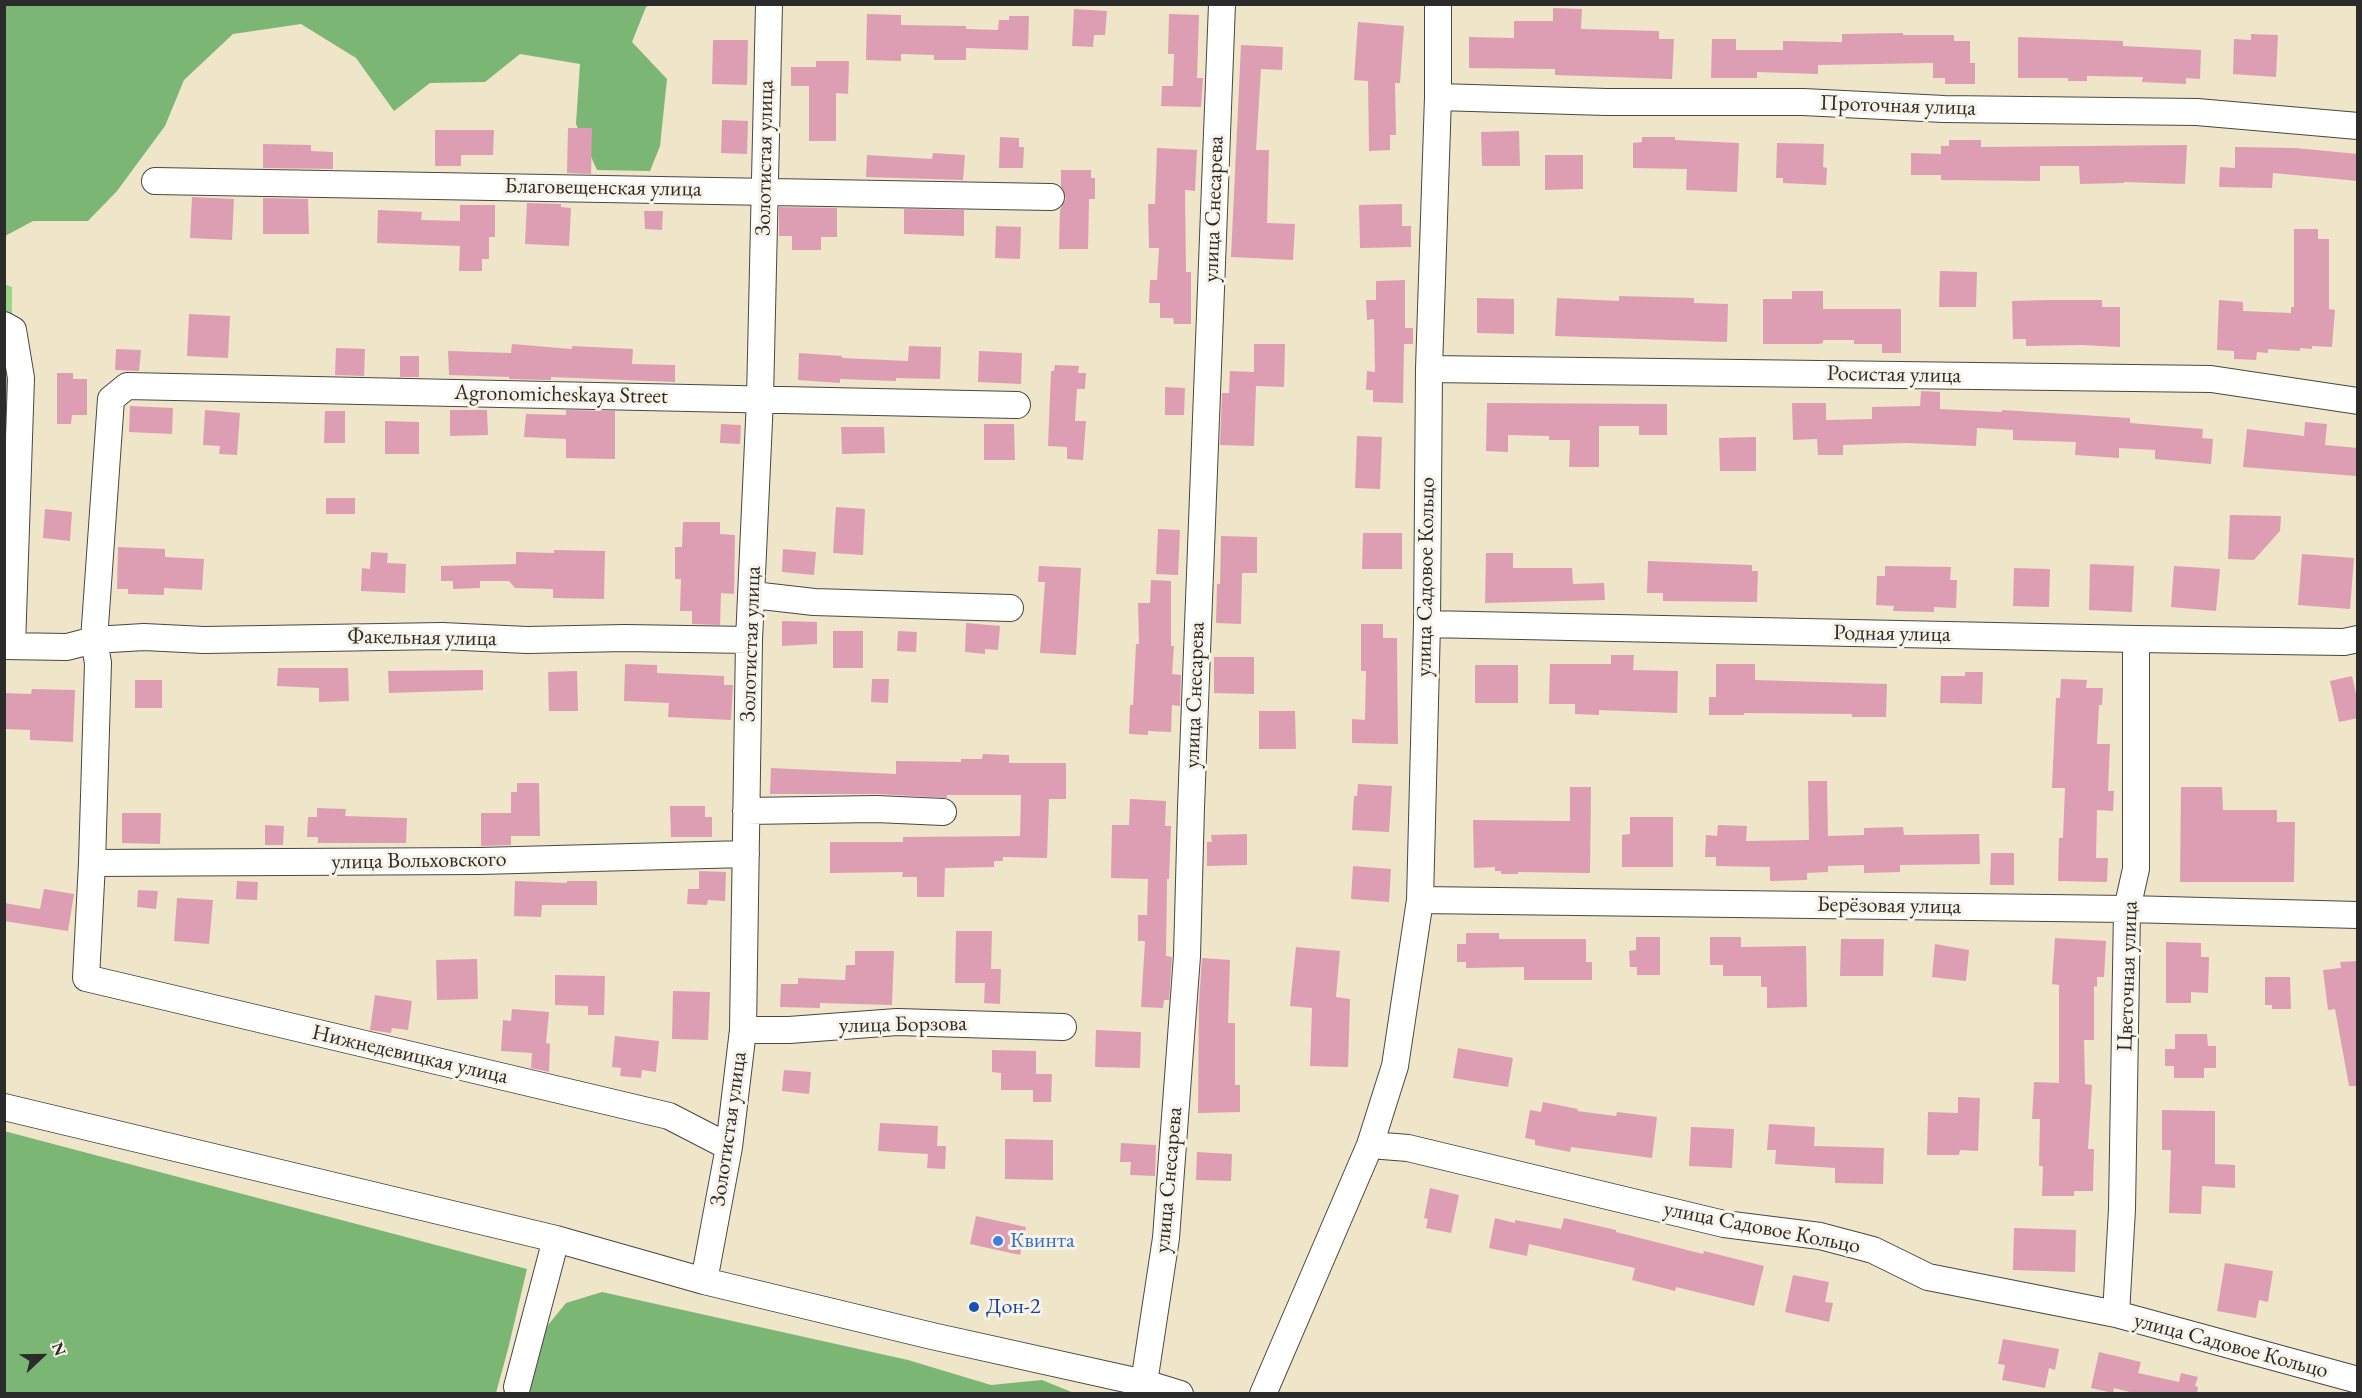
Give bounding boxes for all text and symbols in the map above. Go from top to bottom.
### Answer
street label: Золотистая улица [750,80,780,236]
street label: Проточная улица [1820,90,1976,122]
street label: улица Снесарева [1198,135,1230,283]
street label: Благовещенская улица [504,173,702,203]
street label: Росистая улица [1827,361,1961,389]
street label: Agronomicheskaya Street [454,380,668,410]
street label: улица Садовое Кольцо [1411,477,1441,677]
street label: Золотистая улица [735,566,767,722]
street label: Родная улица [1833,620,1951,648]
street label: улица Снесарева [1179,621,1211,769]
street label: Факельная улица [347,624,497,652]
street label: улица Вольховского [331,846,507,876]
street label: Берёзовая улица [1817,892,1961,920]
street label: Цветочная улица [2112,900,2144,1052]
street label: улица Борзова [839,1011,967,1039]
street label: Нижнедевицкая улица [309,1020,511,1090]
street label: Золотистая улица [705,1050,753,1208]
street label: улица Снесарева [1149,1106,1189,1254]
street label: улица Садовое Кольцо [1661,1196,1863,1260]
place label: Квинта [1010,1228,1075,1254]
marker: Квинта [991,1234,1005,1248]
place label: Дон-2 [986,1294,1040,1320]
marker: Дон-2 [967,1300,981,1314]
street label: улица Садовое Кольцо [2131,1307,2331,1385]
north arrow [12,1326,72,1386]
text: N [47,1339,71,1359]

